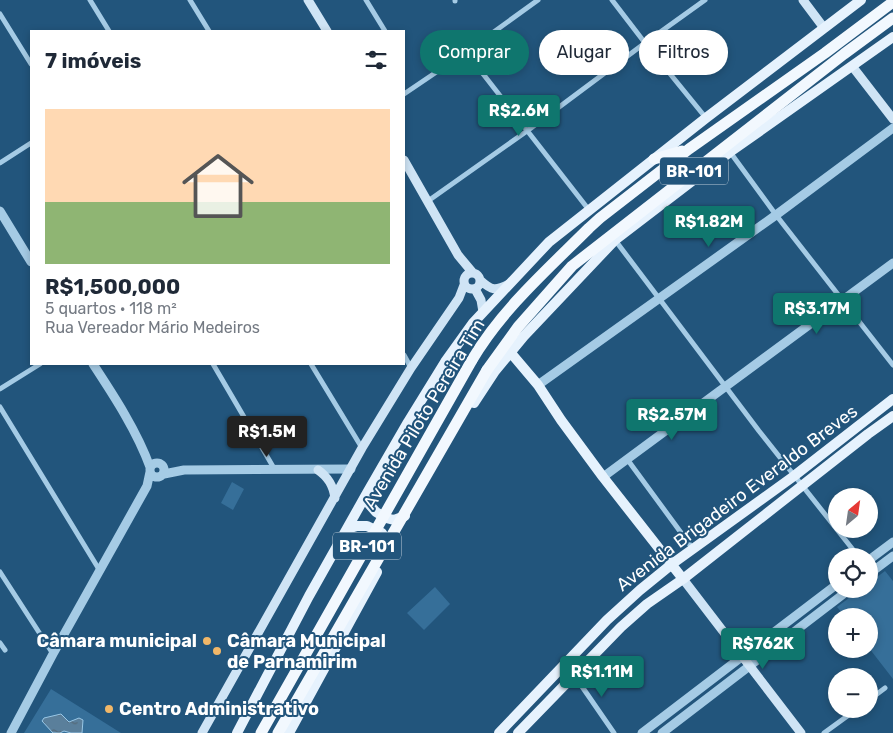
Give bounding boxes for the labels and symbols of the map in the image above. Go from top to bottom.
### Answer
pin: R$2.6M [478,94,560,137]
road number: BR-101 [660,158,728,185]
pin: R$1.82M [663,206,755,248]
pin: R$3.17M [771,292,863,335]
street label: Avenida Piloto Pereira Tim [358,315,490,513]
pin: R$2.57M [626,398,718,441]
street label: Avenida Brigadeiro Everaldo Breves [612,400,862,596]
pin: R$1.5M [226,416,308,458]
north arrow [828,488,878,538]
road number: BR-101 [333,532,401,560]
pin: R$762K [722,628,804,670]
place label: Câmara municipal [37,630,197,652]
place label: Câmara Municipal de Parnamirim [227,630,386,673]
marker: Câmara municipal [201,635,213,647]
marker: Câmara Municipal de Parnamirim [211,645,223,657]
pin: R$1.11M [556,656,648,698]
place label: Centro Administrativo [119,698,319,720]
marker: Centro Administrativo [103,703,115,715]

